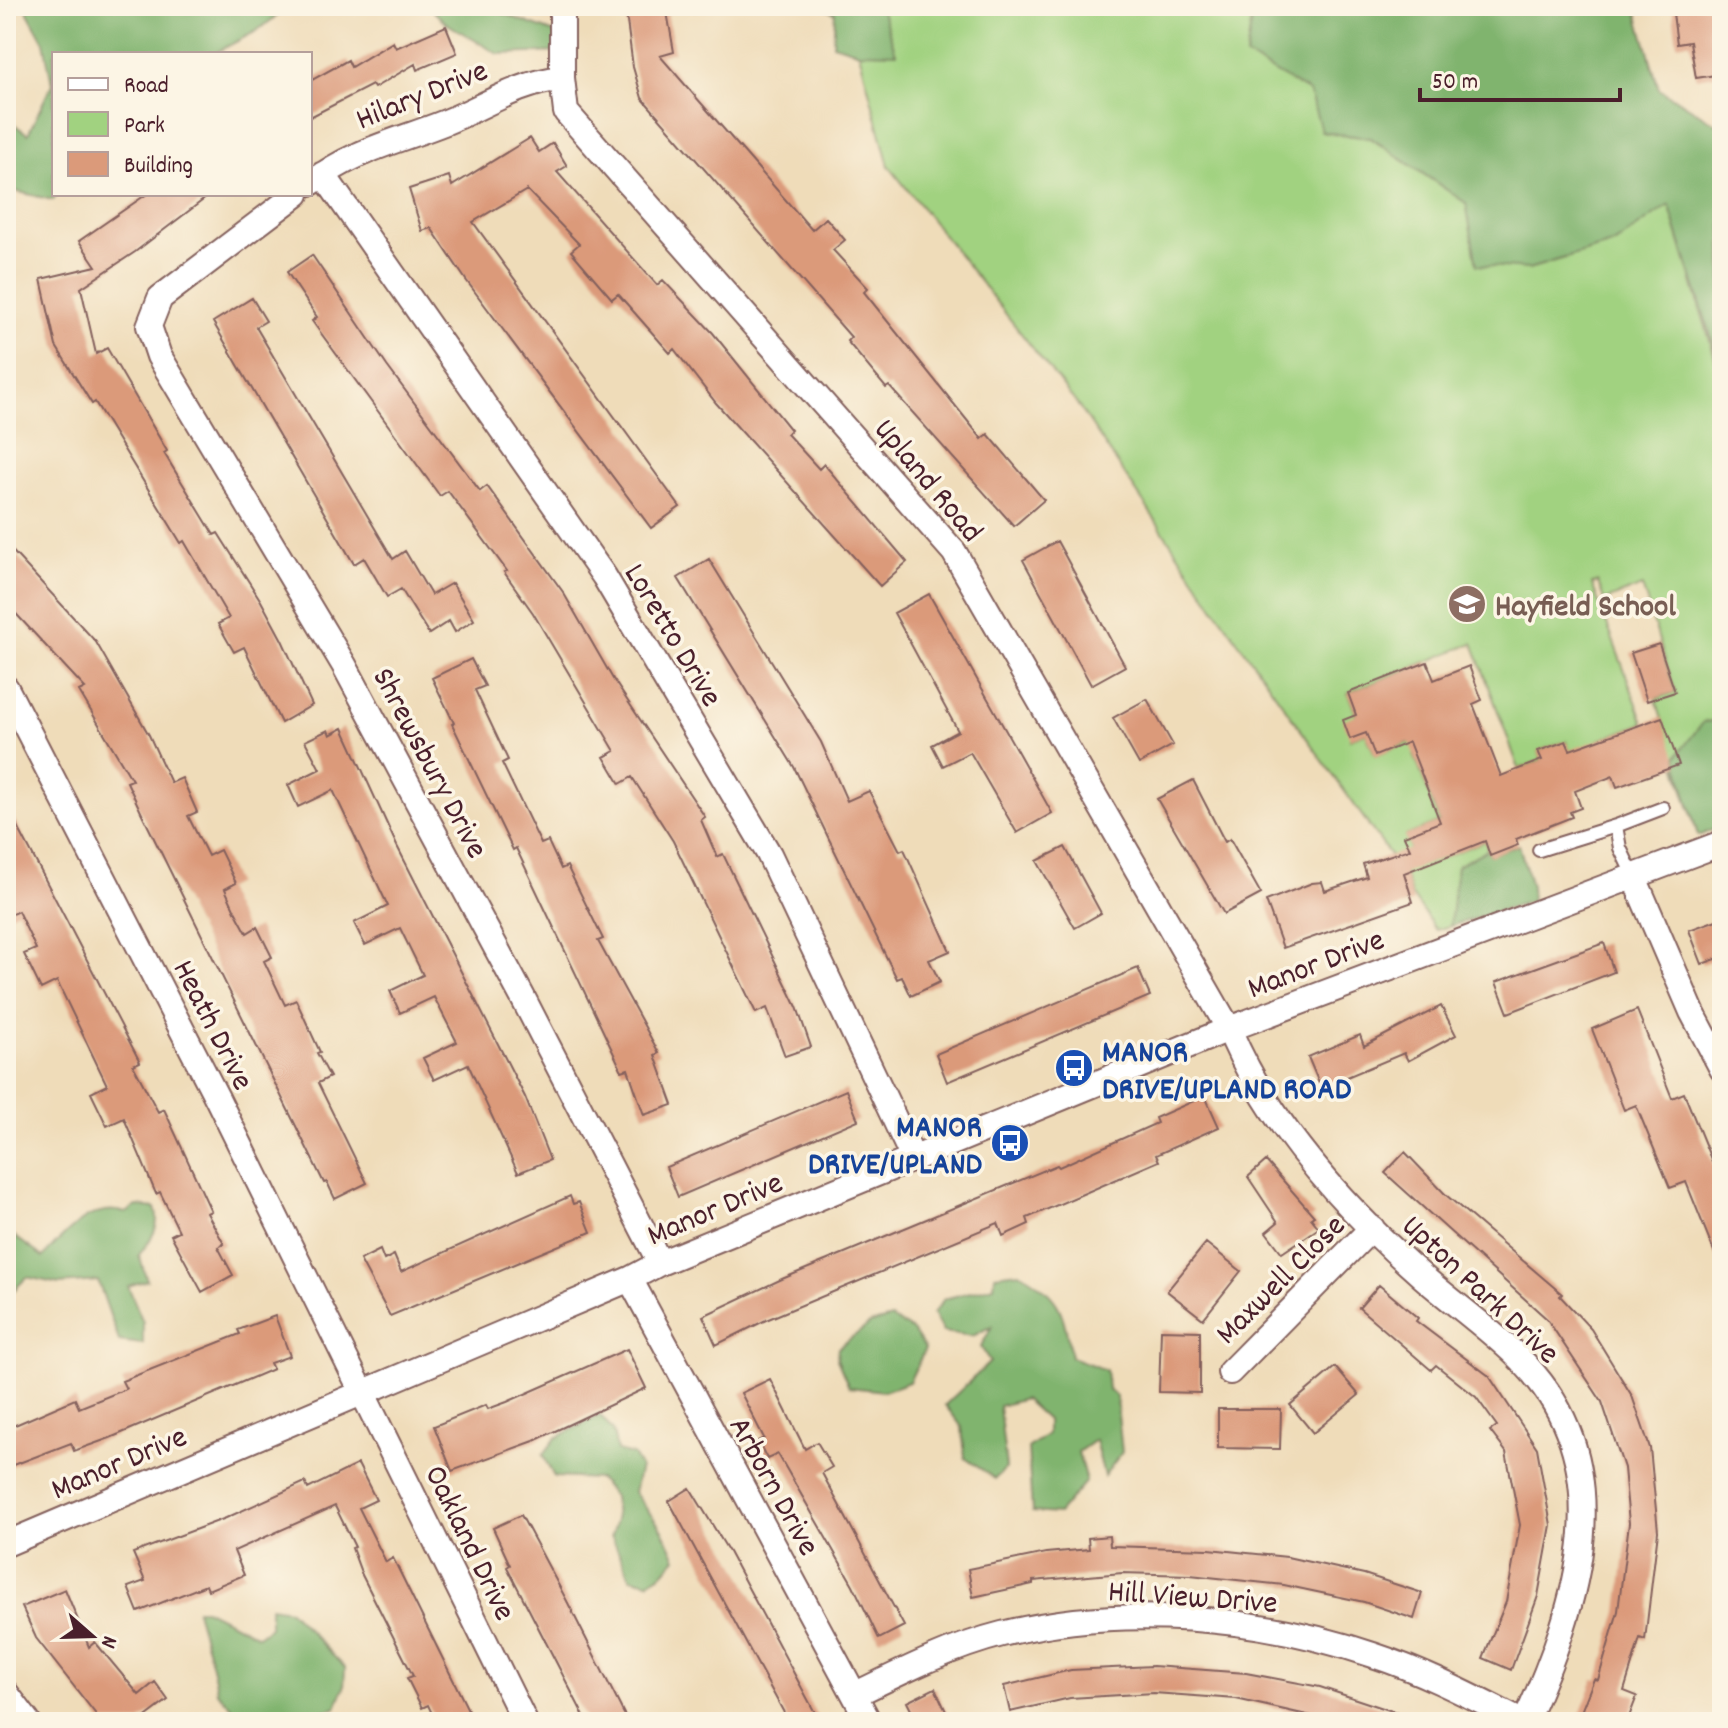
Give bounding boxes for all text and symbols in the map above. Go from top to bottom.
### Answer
street label: Hilary Drive [350,50,496,145]
legend [52,52,312,196]
scale bar [1420,52,1620,102]
text: 50 m [1432,66,1478,100]
text: Road [124,70,169,104]
text: Park [124,110,165,144]
text: Building [124,150,193,184]
street label: Upland Road [860,410,992,554]
street label: Loretto Drive [610,556,732,717]
school or university icon: Hayfield School [1446,583,1488,625]
place label: Hayfield School [1495,586,1676,632]
street label: Shrewsbury Drive [358,661,497,868]
street label: Manor Drive [1241,919,1392,1014]
street label: Heath Drive [158,953,263,1099]
place label: MANOR DRIVE/UPLAND ROAD [1102,1032,1352,1115]
bus stop icon: MANOR DRIVE/UPLAND ROAD [1053,1047,1095,1089]
place label: MANOR DRIVE/UPLAND [808,1107,982,1190]
bus stop icon: MANOR DRIVE/UPLAND [989,1122,1031,1164]
street label: Manor Drive [641,1162,791,1261]
street label: Maxwell Close [1207,1206,1358,1357]
street label: Upton Park Drive [1389,1206,1568,1377]
street label: Arborn Drive [714,1409,829,1566]
street label: Manor Drive [45,1416,195,1515]
street label: Oakland Drive [410,1459,525,1630]
street label: Hill View Drive [1106,1571,1279,1629]
north arrow [52,1596,132,1676]
text: N [91,1631,124,1652]

